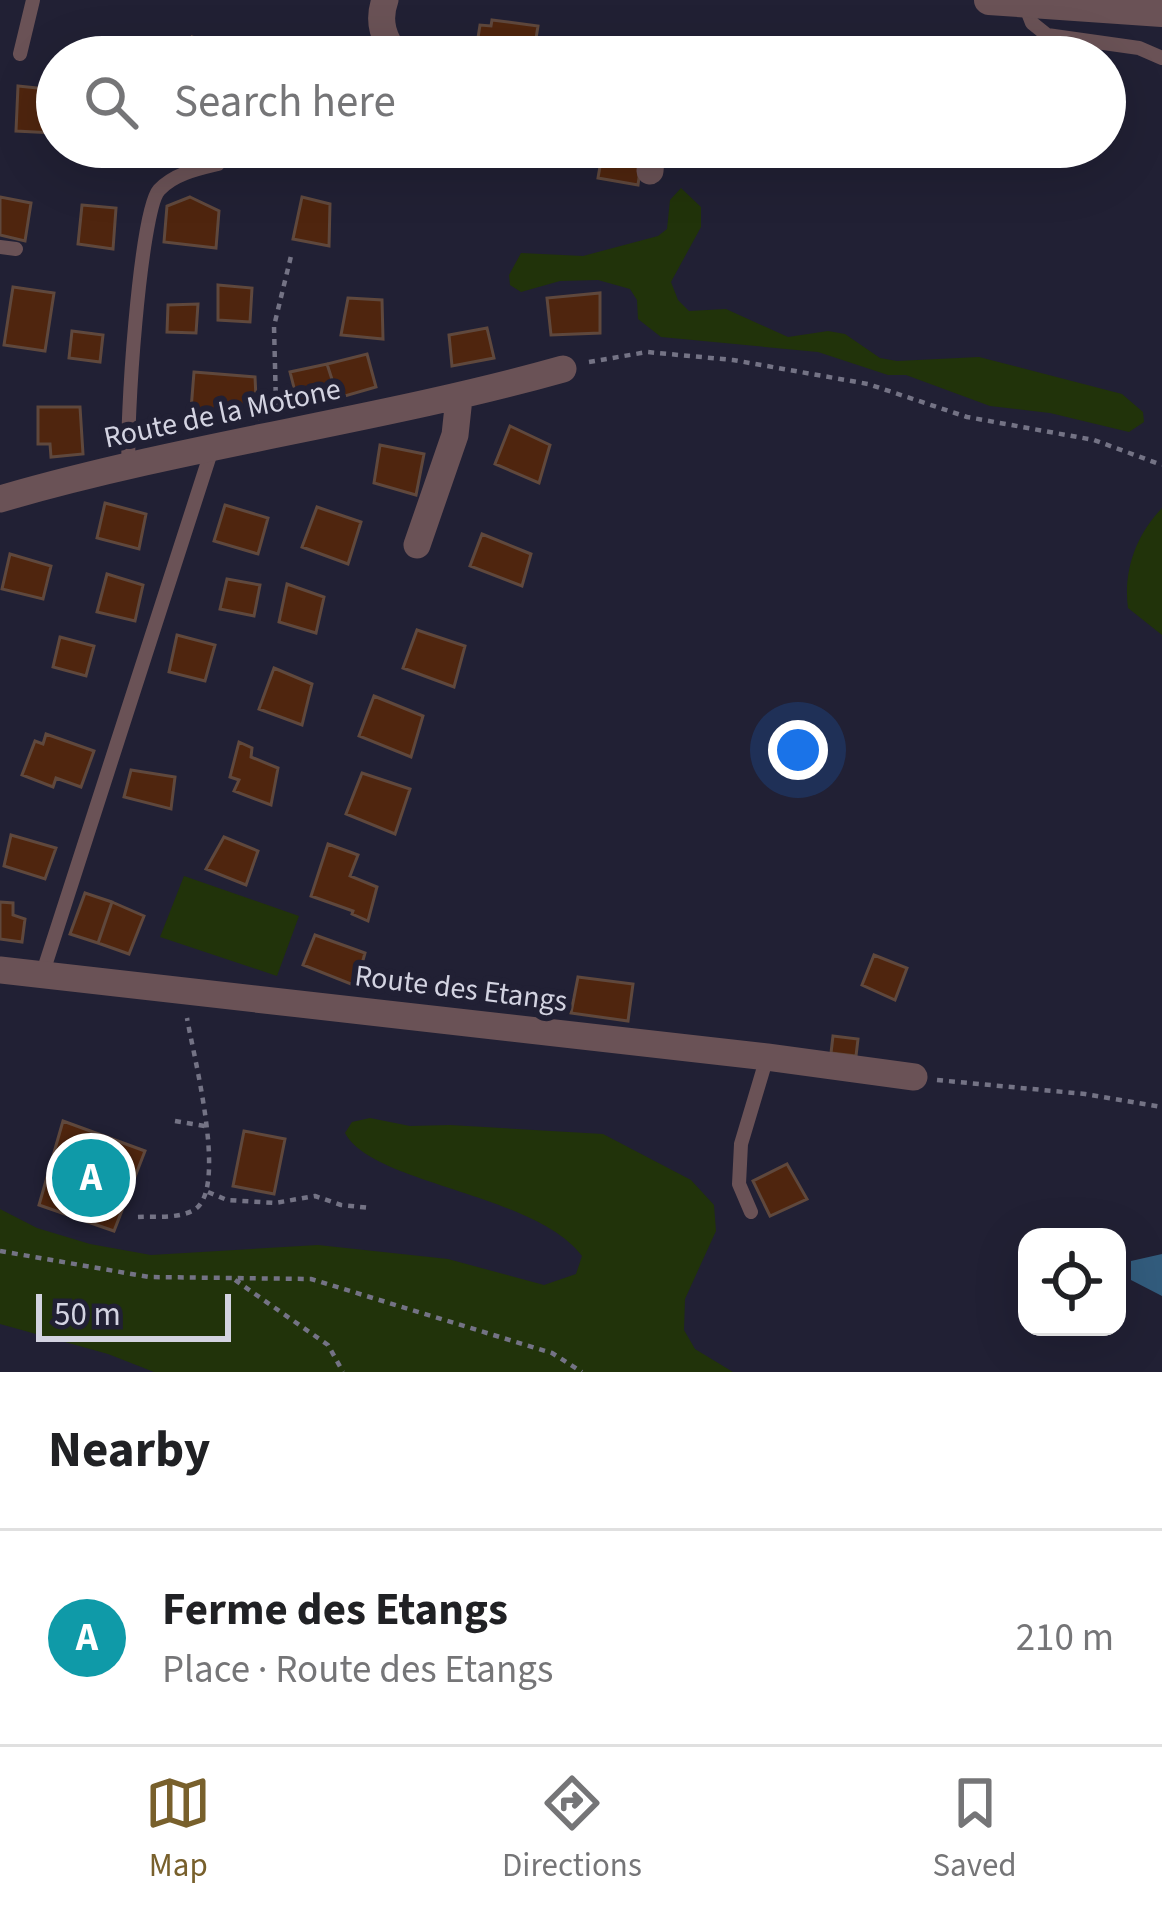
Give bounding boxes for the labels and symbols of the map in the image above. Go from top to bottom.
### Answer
street label: Route de la Motone [100,367,344,460]
your location [768,720,828,780]
street label: Route des Etangs [352,954,570,1023]
pin: A [52,1133,130,1223]
scale bar [36,1288,231,1341]

